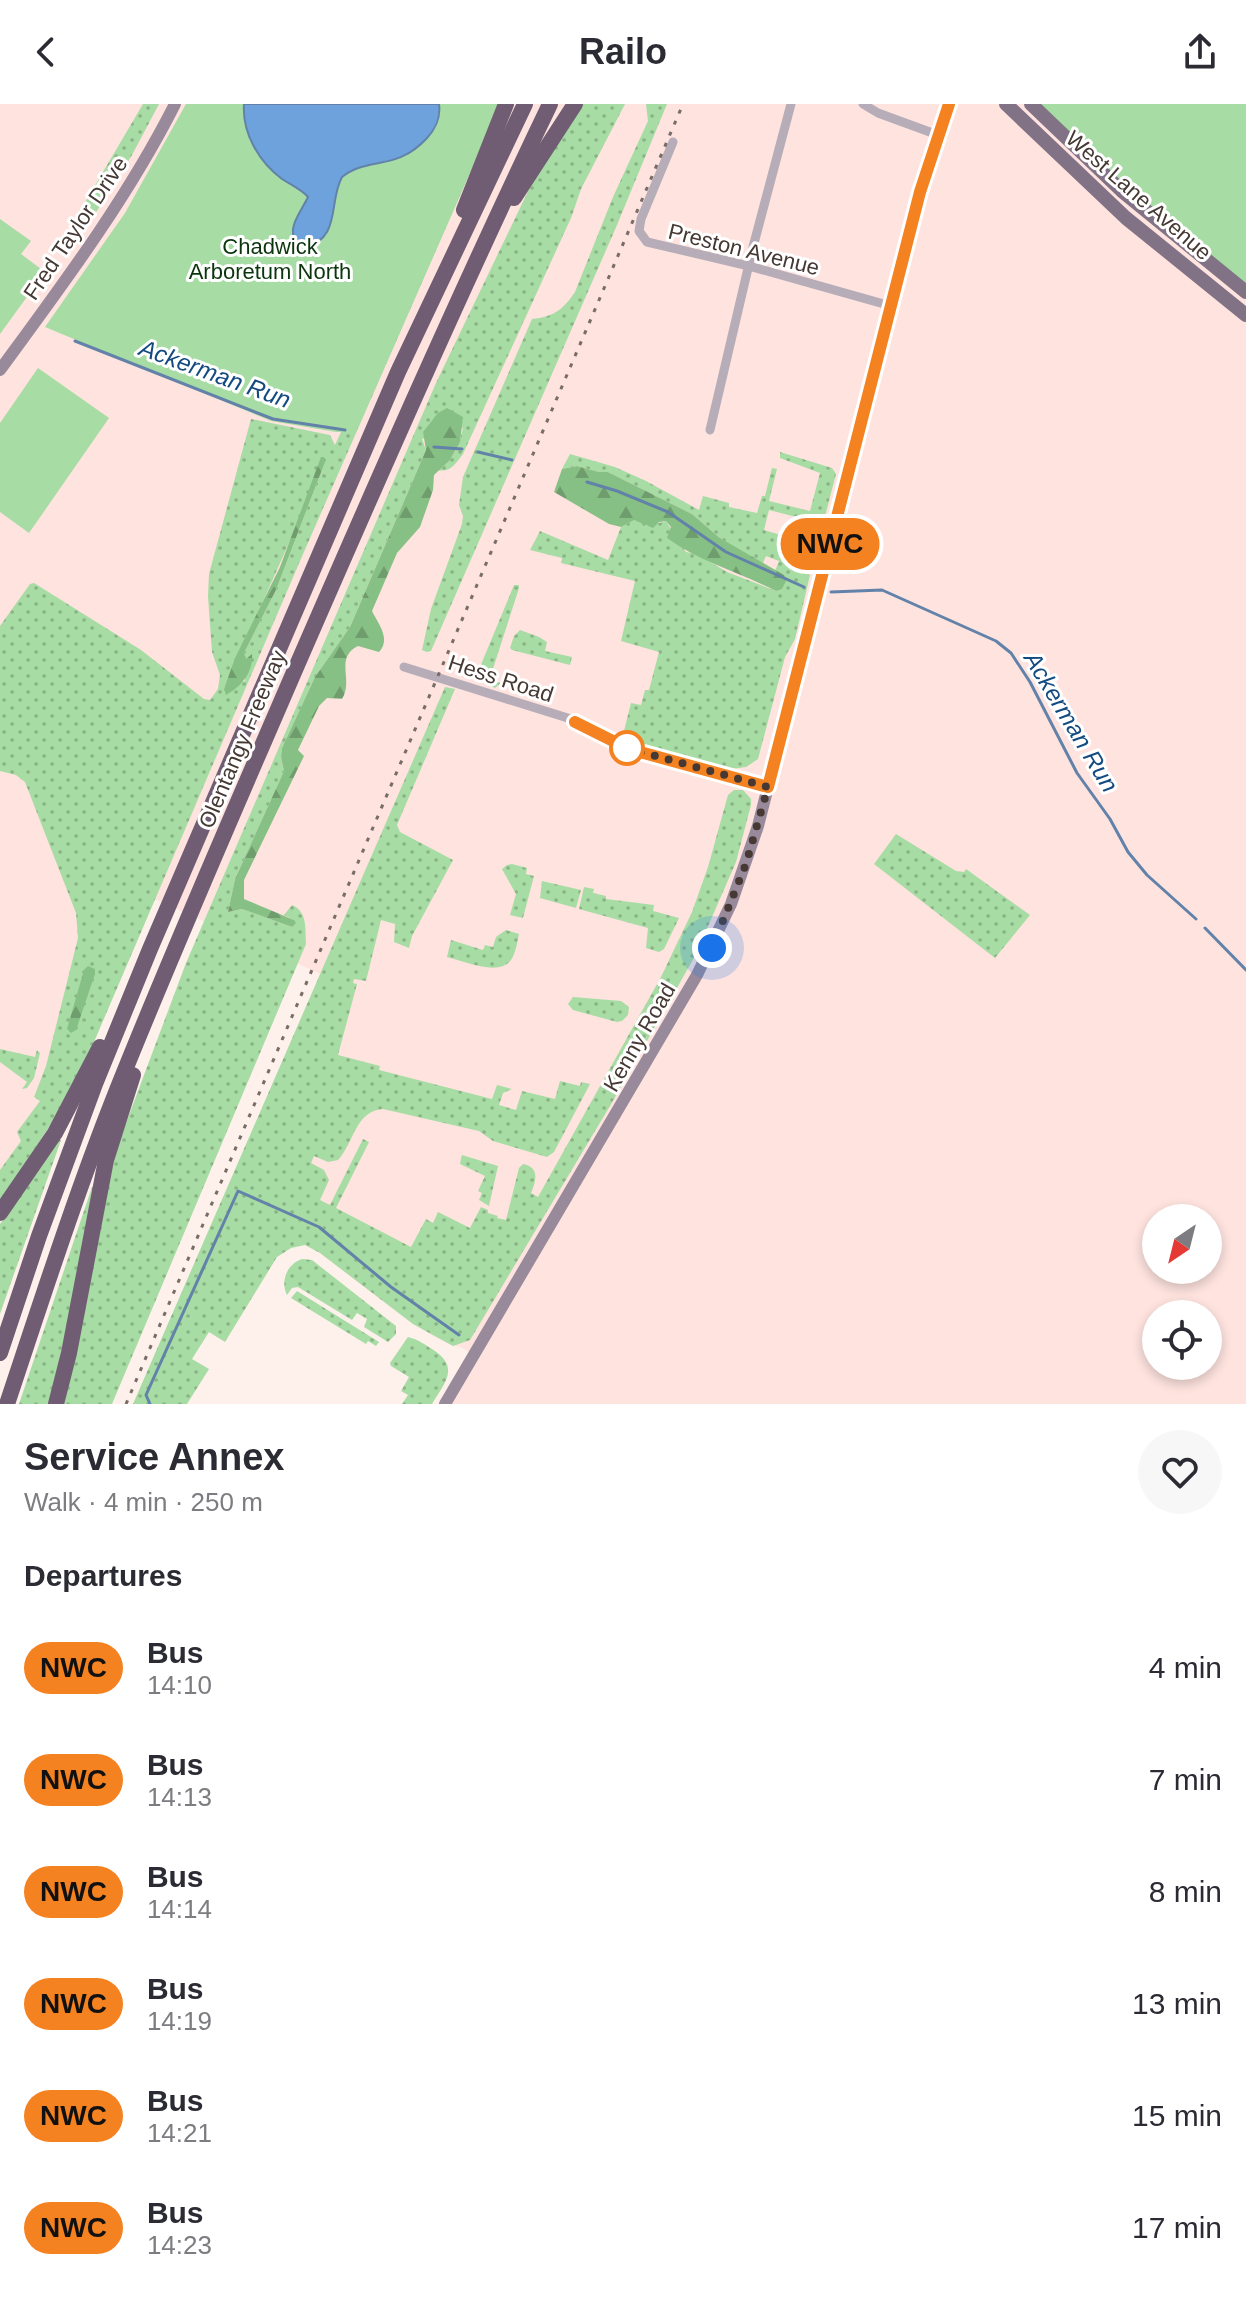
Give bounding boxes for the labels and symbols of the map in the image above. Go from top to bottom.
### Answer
street label: West Lane Avenue [1061,126,1216,265]
street label: Fred Taylor Drive [18,152,132,305]
street label: Preston Avenue [666,219,822,280]
park label: Chadwick Arboretum North [189,234,351,284]
water label: Ackerman Run [134,333,294,413]
line badge: NWC [784,518,876,570]
water label: Ackerman Run [1018,645,1124,797]
street label: Olentangy Freeway [194,647,291,832]
street label: Hess Road [445,650,556,707]
unlabelled marker [610,731,644,765]
your location [692,928,732,968]
street label: Kenny Road [598,979,681,1096]
north arrow [1142,1204,1222,1284]

